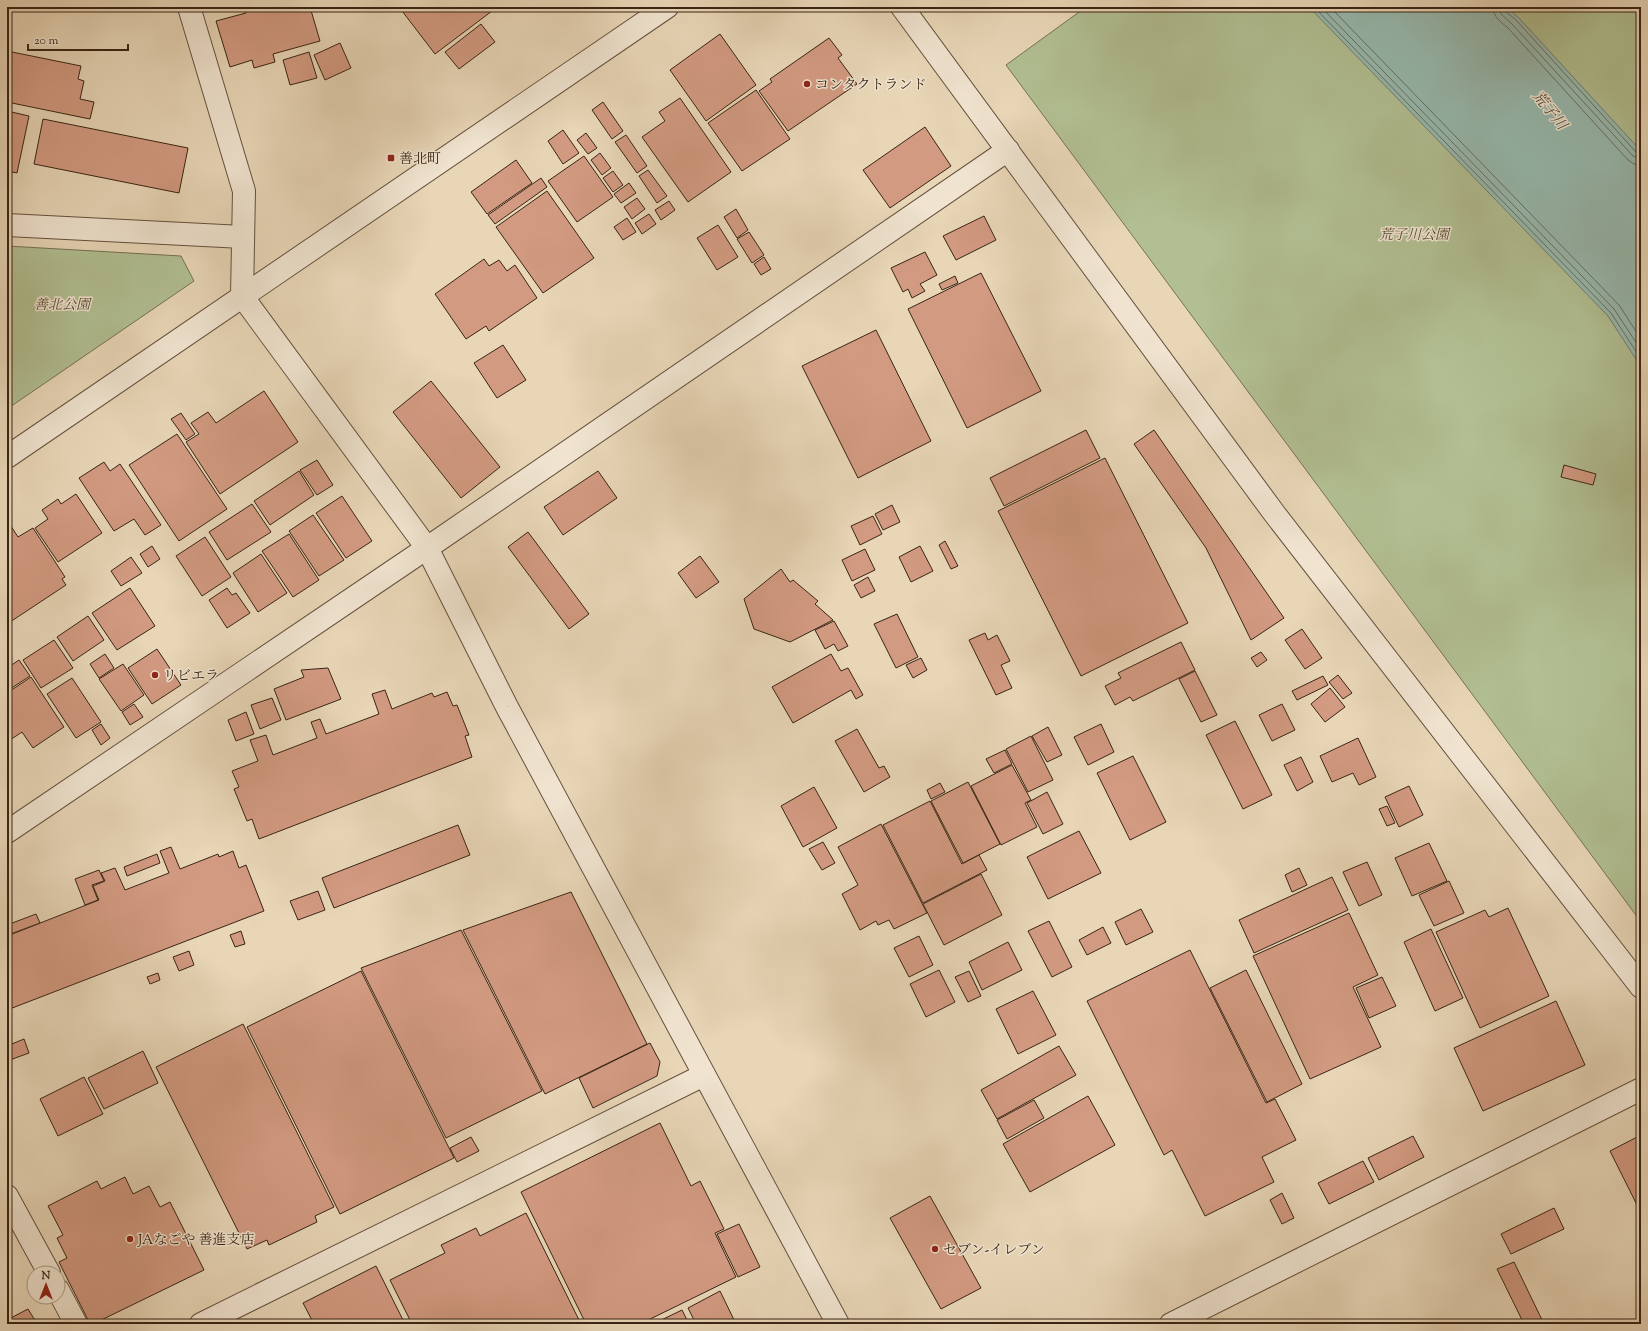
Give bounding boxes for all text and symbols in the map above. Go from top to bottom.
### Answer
scale bar [28,26,128,52]
text: 20 m [34,32,59,50]
place label: コンタクトランド [815,76,926,96]
marker: コンタクトランド [802,79,812,89]
water label: 荒子川 [1527,87,1572,137]
place label: 善北町 [399,150,441,170]
marker: 善北町 [386,153,396,163]
park label: 荒子川公園 [1379,226,1451,246]
park label: 善北公園 [34,296,92,316]
place label: リビエラ [163,667,219,687]
marker: リビエラ [150,670,160,680]
place label: JAなごや 善進支店 [137,1231,254,1251]
marker: JAなごや 善進支店 [125,1234,135,1244]
place label: セブン-イレブン [943,1241,1045,1261]
marker: セブン-イレブン [930,1244,940,1254]
north arrow [26,1265,66,1305]
text: N [41,1268,51,1284]

